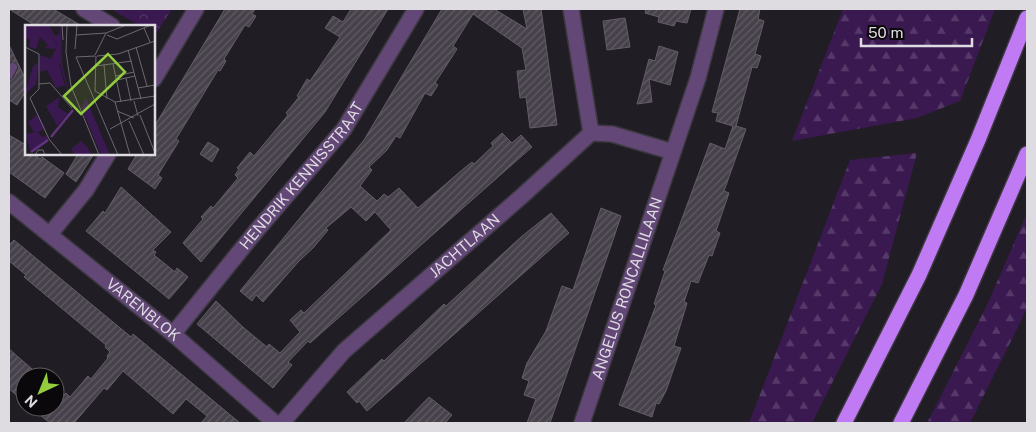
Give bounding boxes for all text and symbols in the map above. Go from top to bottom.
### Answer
scale bar [861,15,972,47]
text: 50 m [868,24,903,41]
inset map [25,25,155,155]
street label: HENDRIK KENNISSTRAAT [236,99,366,252]
street label: ANGELUS RONCALLILAAN [588,195,665,382]
street label: JACHTLAAN [426,210,503,281]
street label: VARENBLOK [103,275,184,344]
north arrow [15,367,65,417]
text: N [21,392,40,411]

